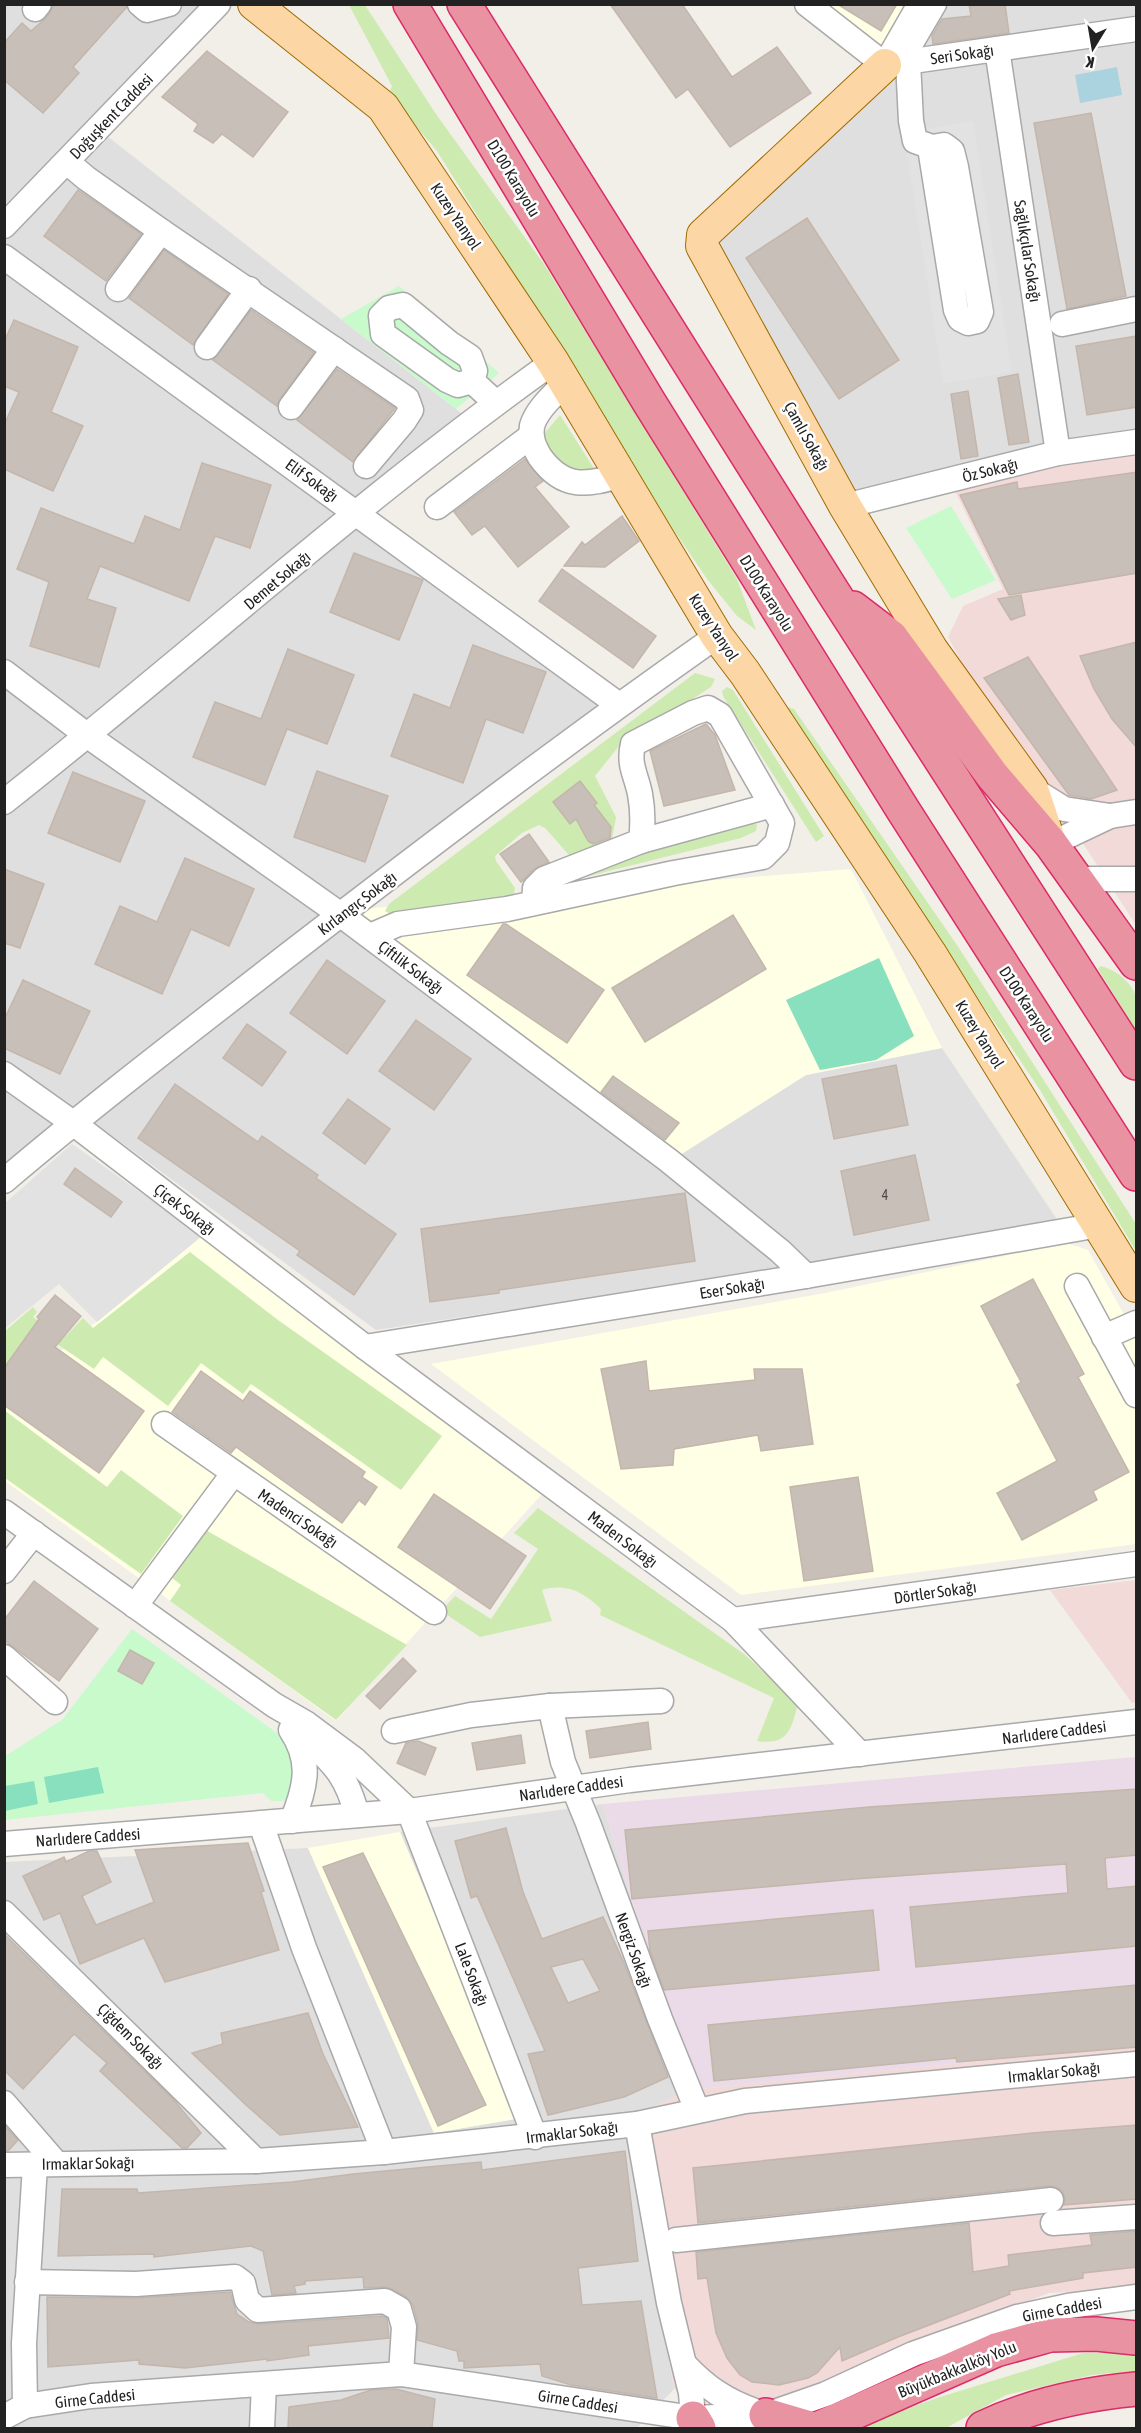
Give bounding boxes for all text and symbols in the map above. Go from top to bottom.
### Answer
north arrow [1063,18,1123,78]
street label: Seri Sokağı [929,41,995,68]
text: K [1084,53,1096,72]
street label: Doğuşkent Caddesi [66,70,157,163]
street label: D100 Karayolu [483,136,544,220]
street label: Kuzey Yanyol [426,179,485,254]
street label: Sağlıkçılar Sokağı [1010,199,1045,304]
street label: Çamlı Sokağı [780,399,833,474]
street label: Öz Sokağı [960,454,1020,487]
street label: Elif Sokağı [282,455,342,506]
street label: Demet Sokağı [240,547,314,614]
street label: D100 Karayolu [736,552,798,635]
street label: Kuzey Yanyol [685,590,743,665]
street label: Kırlangıç Sokağı [314,868,400,939]
street label: Çiftlik Sokağı [374,937,447,998]
street label: D100 Karayolu [995,963,1058,1046]
street label: Kuzey Yanyol [951,997,1008,1072]
street label: Çiçek Sokağı [150,1180,219,1239]
house number: 4 [882,1187,889,1203]
street label: Eser Sokağı [698,1274,766,1303]
street label: Madenci Sokağı [254,1485,341,1552]
street label: Maden Sokağı [584,1507,661,1572]
street label: Dörtler Sokağı [893,1577,978,1608]
street label: Narlıdere Caddesi [1001,1717,1107,1747]
street label: Narlıdere Caddesi [518,1772,624,1804]
street label: Narlıdere Caddesi [35,1824,141,1850]
street label: Nergiz Sokağı [611,1910,656,1990]
street label: Lale Sokağı [451,1940,492,2009]
street label: Çiğdem Sokağı [94,1999,168,2073]
street label: Irmaklar Sokağı [1007,2058,1101,2087]
street label: Irmaklar Sokağı [525,2117,619,2148]
street label: Irmaklar Sokağı [42,2153,135,2174]
street label: Girne Caddesi [1021,2293,1103,2325]
street label: Büyükbakkalköy Yolu [895,2337,1019,2402]
street label: Girne Caddesi [54,2385,136,2411]
street label: Girne Caddesi [537,2386,619,2416]

